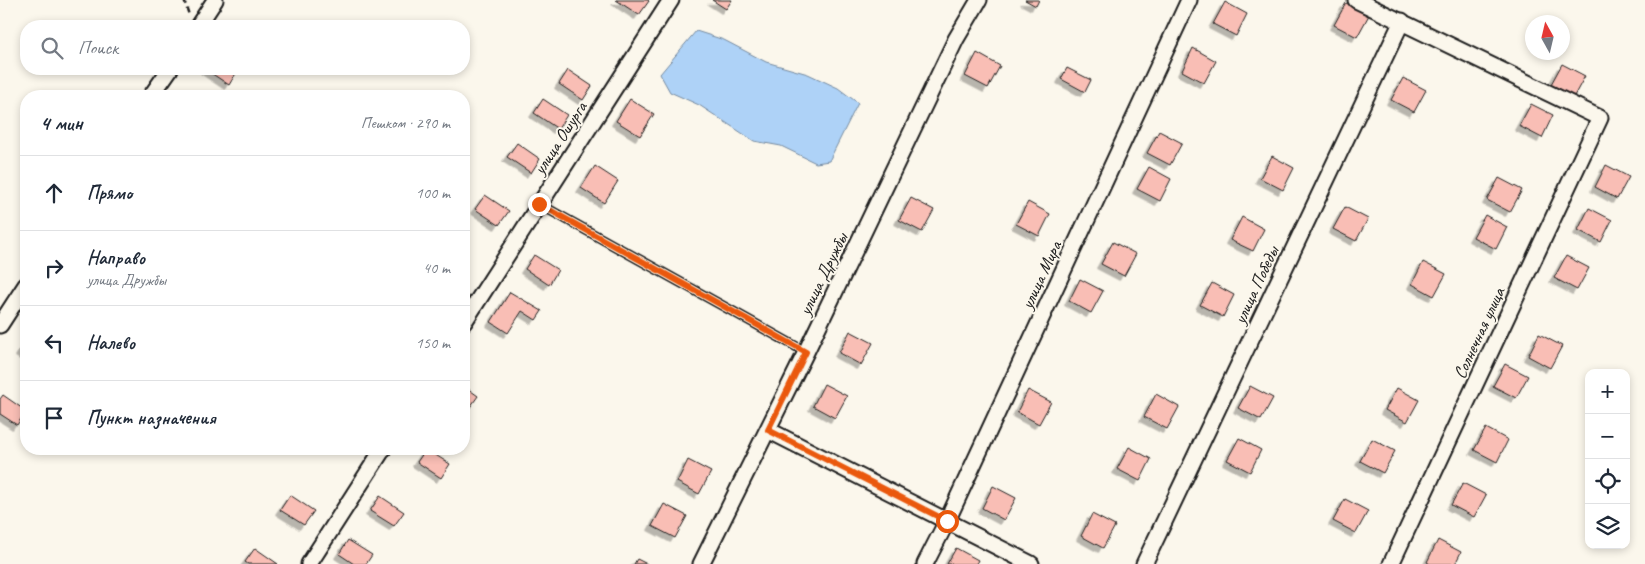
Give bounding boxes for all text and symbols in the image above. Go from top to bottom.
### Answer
north arrow [1525,15,1570,60]
search box [20,20,470,75]
icon: search [38,34,66,62]
text: Поиск [78,36,118,60]
street label: улица Ошурга [528,96,593,179]
text: 4 мин [40,110,83,136]
text: Пешком · 290 m [361,113,450,133]
icon: ahead [40,179,68,207]
text: Прямо [87,181,132,205]
text: 100 m [416,183,450,203]
route end [528,193,551,216]
street label: улица Дружбы [793,228,853,320]
street label: улица Мира [1015,236,1067,313]
street label: улица Победы [1228,241,1284,328]
text: Направо [87,246,145,270]
icon: right [40,254,68,282]
text: 40 m [423,258,450,278]
text: улица Дружбы [87,270,166,290]
street label: Солнечная улица [1448,283,1510,382]
icon: left [40,329,68,357]
text: Налево [87,331,135,355]
text: 150 m [416,333,450,353]
map controls [1585,369,1630,549]
button: + [1585,369,1630,414]
icon: arrive [40,404,68,432]
text: Пункт назначения [87,406,216,430]
button: − [1585,414,1630,459]
button: locate [1585,459,1630,504]
button: layers [1585,504,1630,549]
route start [936,510,959,533]

